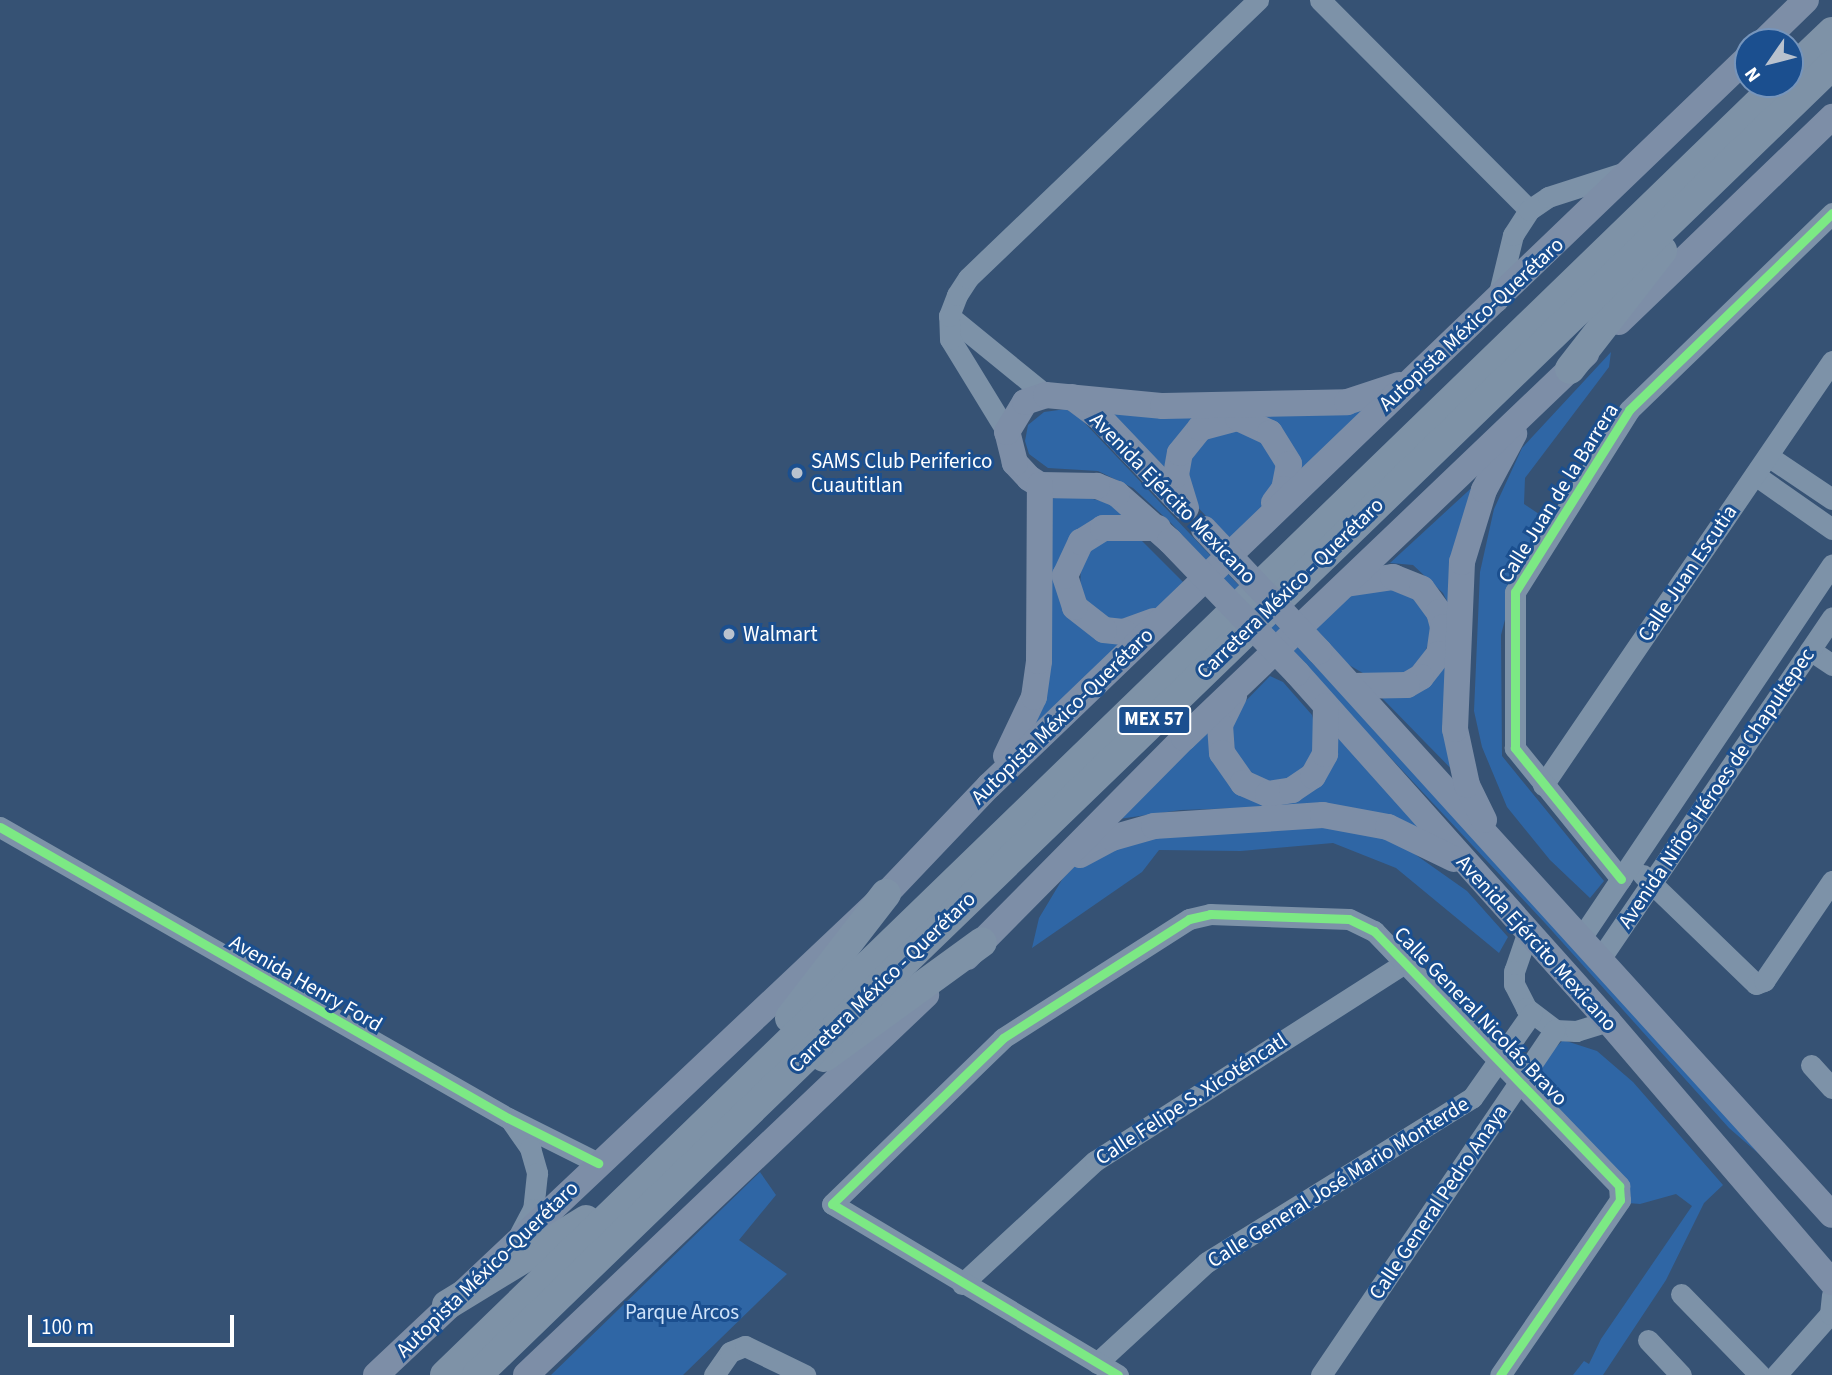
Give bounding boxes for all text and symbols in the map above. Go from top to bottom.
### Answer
north arrow [1734,28,1804,98]
text: N [1738,61,1768,87]
street label: Autopista México-Querétaro [1373,232,1569,416]
street label: Calle Juan de la Barrera [1492,398,1624,588]
street label: Avenida Ejército Mexicano [1085,407,1261,589]
place label: SAMS Club Periferico Cuautitlan [811,448,992,498]
marker: SAMS Club Periferico Cuautitlan [789,465,805,481]
street label: Carretera México - Querétaro [1191,492,1389,684]
street label: Calle Juan Escutia [1632,500,1742,646]
place label: Walmart [743,621,817,647]
street label: Autopista México-Querétaro [966,622,1158,810]
marker: Walmart [721,626,737,642]
street label: Avenida Niños Héroes de Chapultepec [1613,643,1819,933]
road number: MEX 57 [1116,705,1192,736]
street label: Avenida Ejército Mexicano [1451,850,1623,1036]
street label: Carretera México - Querétaro [783,886,981,1078]
street label: Calle General Nicolás Bravo [1389,921,1573,1111]
street label: Avenida Henry Ford [225,929,387,1037]
street label: Calle Felipe S. Xicoténcatl [1091,1028,1291,1170]
street label: Calle General José Mario Monterde [1203,1091,1473,1273]
street label: Calle General Pedro Anaya [1363,1100,1513,1304]
street label: Autopista México-Querétaro [391,1175,583,1363]
park label: Parque Arcos [625,1299,739,1325]
scale bar [32,1302,238,1346]
text: 100 m [41,1312,94,1342]

